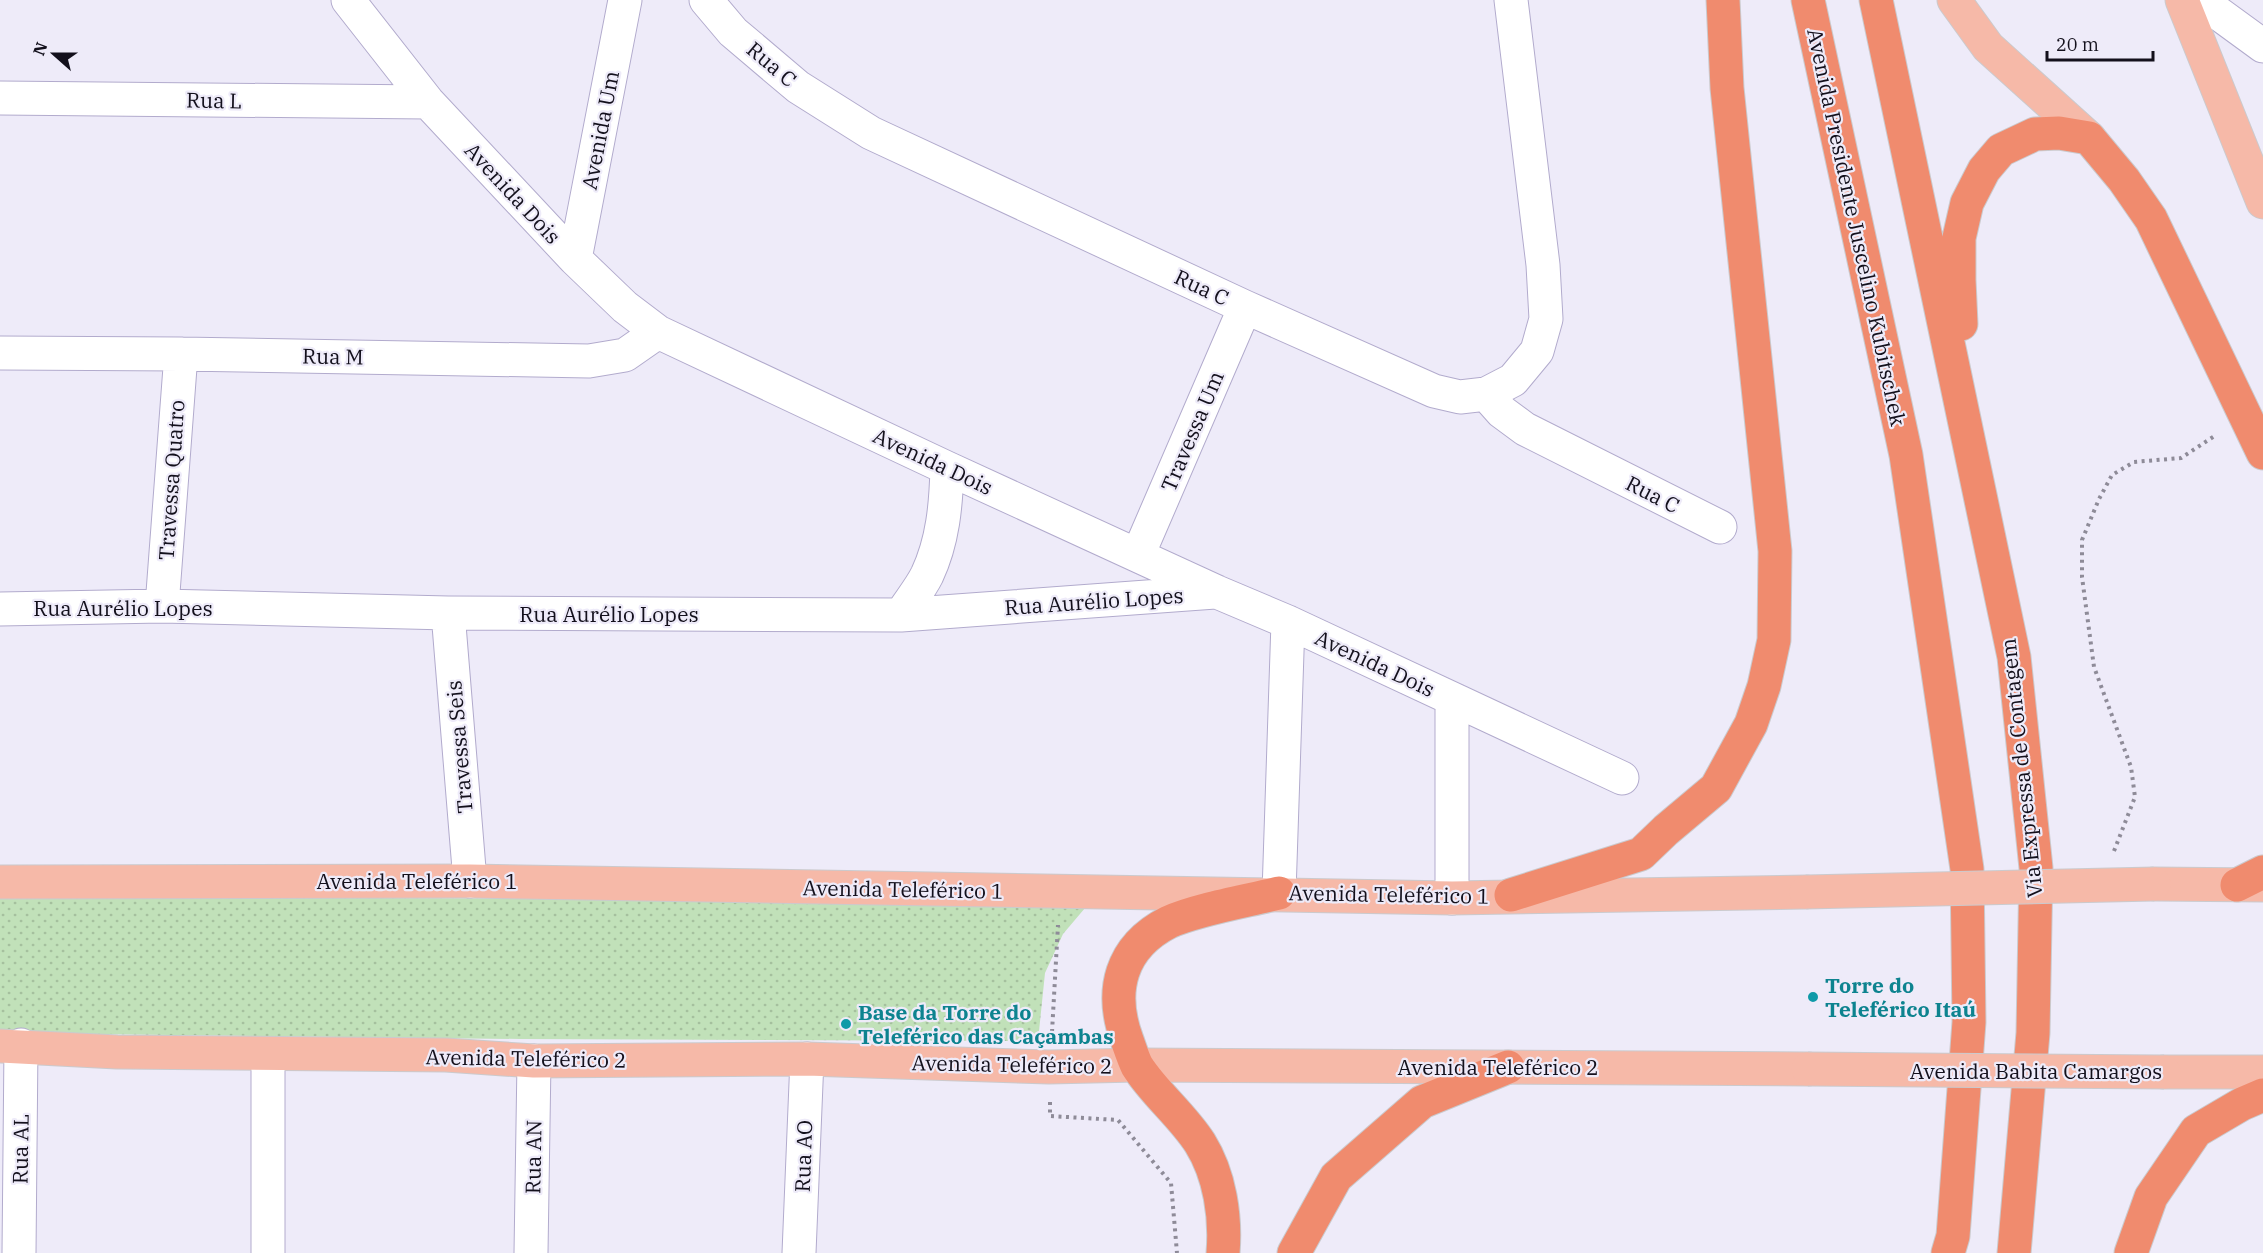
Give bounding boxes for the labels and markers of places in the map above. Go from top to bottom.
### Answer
place label: Torre do Teleférico Itaú [1825,971,1976,1023]
marker: Torre do Teleférico Itaú [1806,990,1820,1004]
place label: Base da Torre do Teleférico das Caçambas [858,998,1114,1050]
marker: Base da Torre do Teleférico das Caçambas [839,1017,853,1031]

